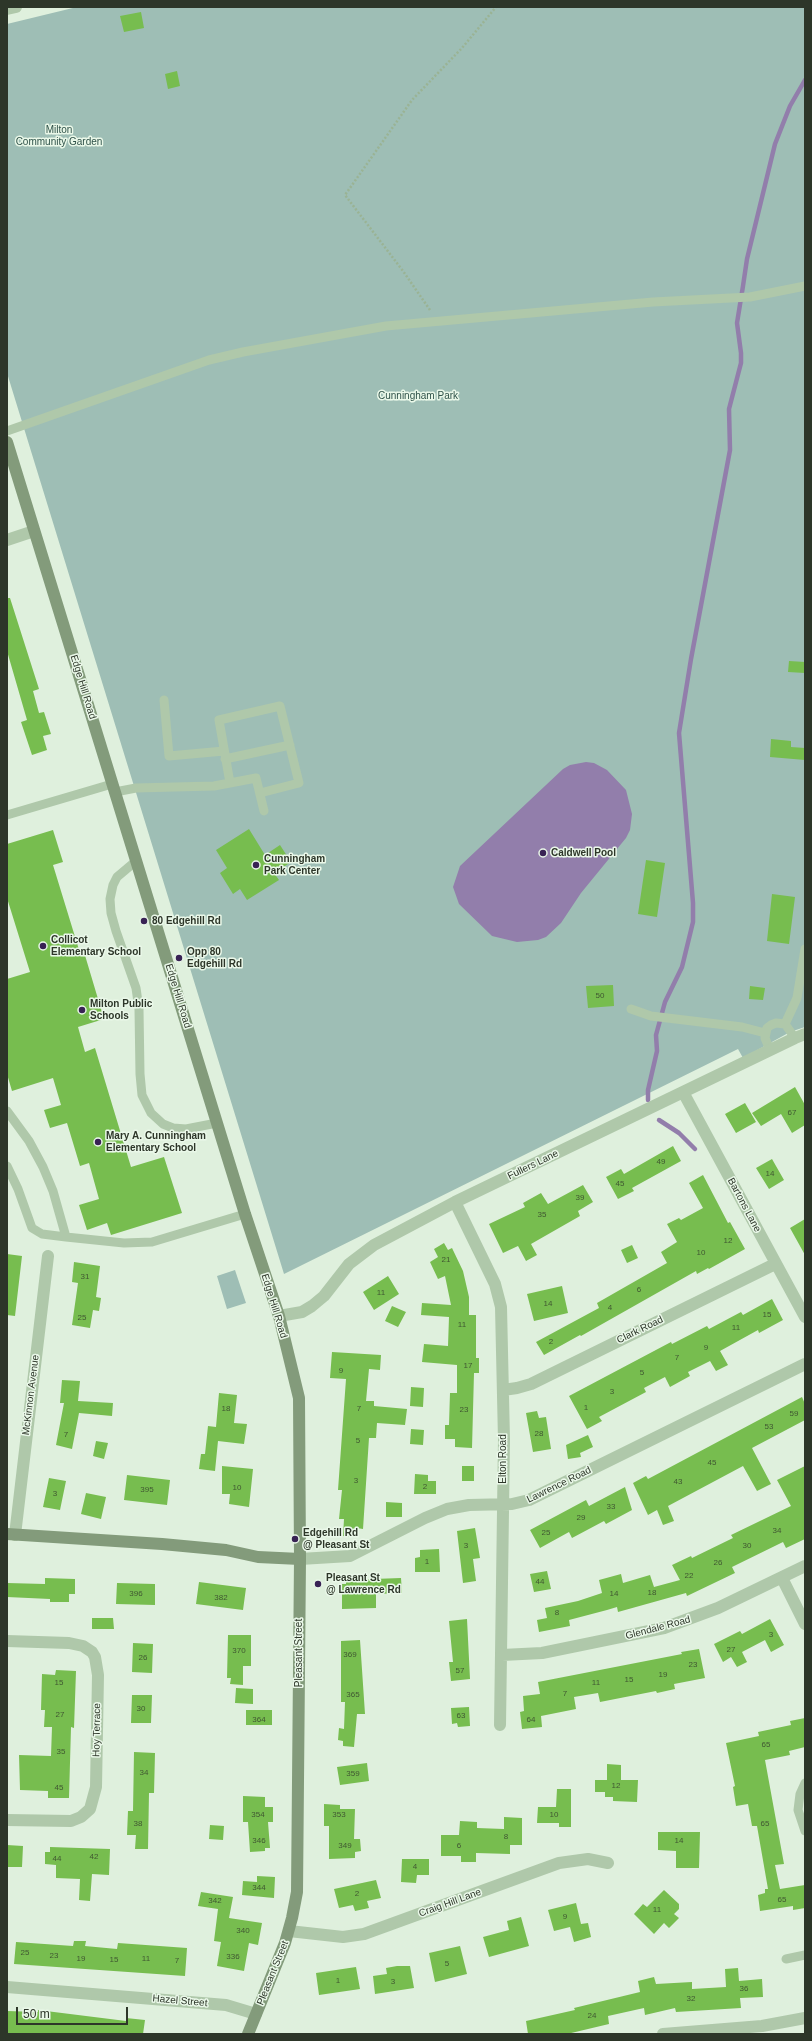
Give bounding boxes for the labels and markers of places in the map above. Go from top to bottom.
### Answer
place label: Caldwell Pool [551,847,616,859]
marker: Caldwell Pool [538,848,548,858]
place label: Cunningham Park Center [264,853,325,876]
marker: Cunningham Park Center [251,860,261,870]
place label: 80 Edgehill Rd [152,915,221,927]
marker: 80 Edgehill Rd [139,916,149,926]
place label: Collicot Elementary School [51,934,141,958]
marker: Collicot Elementary School [38,941,48,951]
place label: Opp 80 Edgehill Rd [187,946,242,970]
marker: Opp 80 Edgehill Rd [174,953,184,963]
place label: Milton Public Schools [90,998,152,1022]
marker: Milton Public Schools [77,1005,87,1015]
place label: Mary A. Cunningham Elementary School [106,1130,206,1154]
marker: Mary A. Cunningham Elementary School [93,1137,103,1147]
place label: Edgehill Rd @ Pleasant St [303,1527,369,1550]
marker: Edgehill Rd @ Pleasant St [290,1534,300,1544]
place label: Pleasant St @ Lawrence Rd [326,1572,401,1596]
marker: Pleasant St @ Lawrence Rd [313,1579,323,1589]

